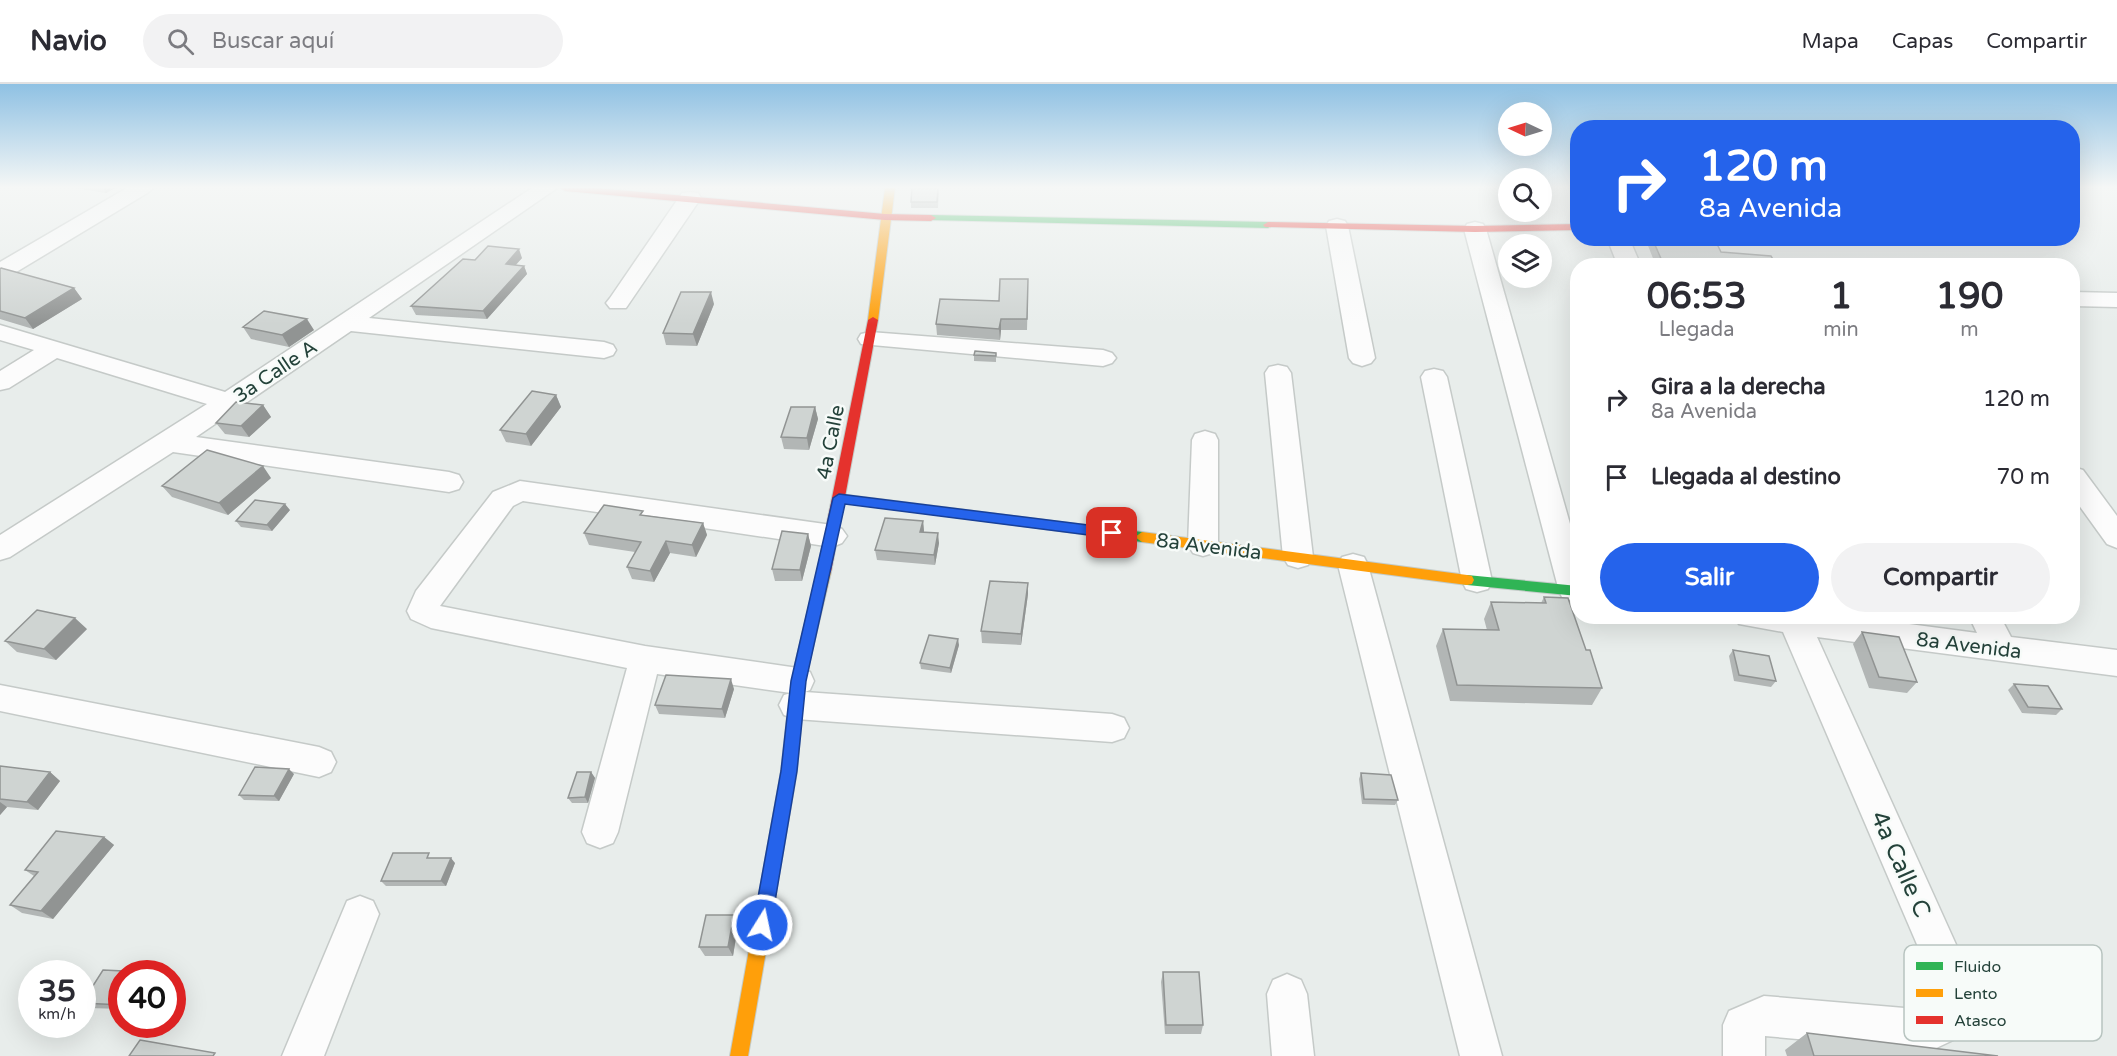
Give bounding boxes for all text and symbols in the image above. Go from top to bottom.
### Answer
search box [143,14,563,68]
text: Navio [30,24,107,58]
icon: search [164,25,197,58]
text: Buscar aquí [212,28,334,54]
text: Mapa [1802,29,1859,54]
text: Capas [1892,29,1953,54]
text: Compartir [1986,29,2087,54]
north arrow [1498,102,1552,156]
map controls [1498,102,1552,288]
text: 120 m [1699,141,1828,192]
icon: right [1600,144,1678,222]
button: search [1498,168,1552,222]
text: 8a Avenida [1699,192,1842,225]
button: layers [1498,234,1552,288]
text: 06:53 [1647,275,1747,318]
text: 1 [1830,275,1852,318]
text: 190 [1935,275,2003,318]
text: Llegada [1659,318,1734,342]
text: min [1823,318,1859,342]
text: m [1960,318,1979,342]
street label: 3a Calle A [229,335,322,408]
text: Gira a la derecha [1651,374,1826,400]
icon: right [1600,383,1633,416]
text: 120 m [1983,386,2050,412]
text: 8a Avenida [1651,400,1757,424]
street label: 4a Calle [812,403,850,481]
icon: arrive [1600,461,1633,494]
text: Llegada al destino [1651,464,1841,490]
text: 70 m [1996,464,2050,490]
pin [1086,507,1137,558]
icon: arrive [1095,516,1128,549]
street label: 8a Avenida [1155,529,1263,565]
button: Salir [1600,543,1819,612]
button: Compartir [1831,543,2050,612]
street label: 8a Avenida [1915,628,2023,664]
street label: 4a Calle C [1864,806,1937,922]
position arrow [730,893,794,957]
legend [1904,945,2102,1041]
text: Fluido [1954,957,2001,977]
speed limit sign: 40 [108,960,186,1038]
text: 35 [38,973,76,1010]
text: Lento [1954,984,1998,1004]
text: km/h [38,1005,76,1023]
text: Atasco [1954,1011,2007,1031]

